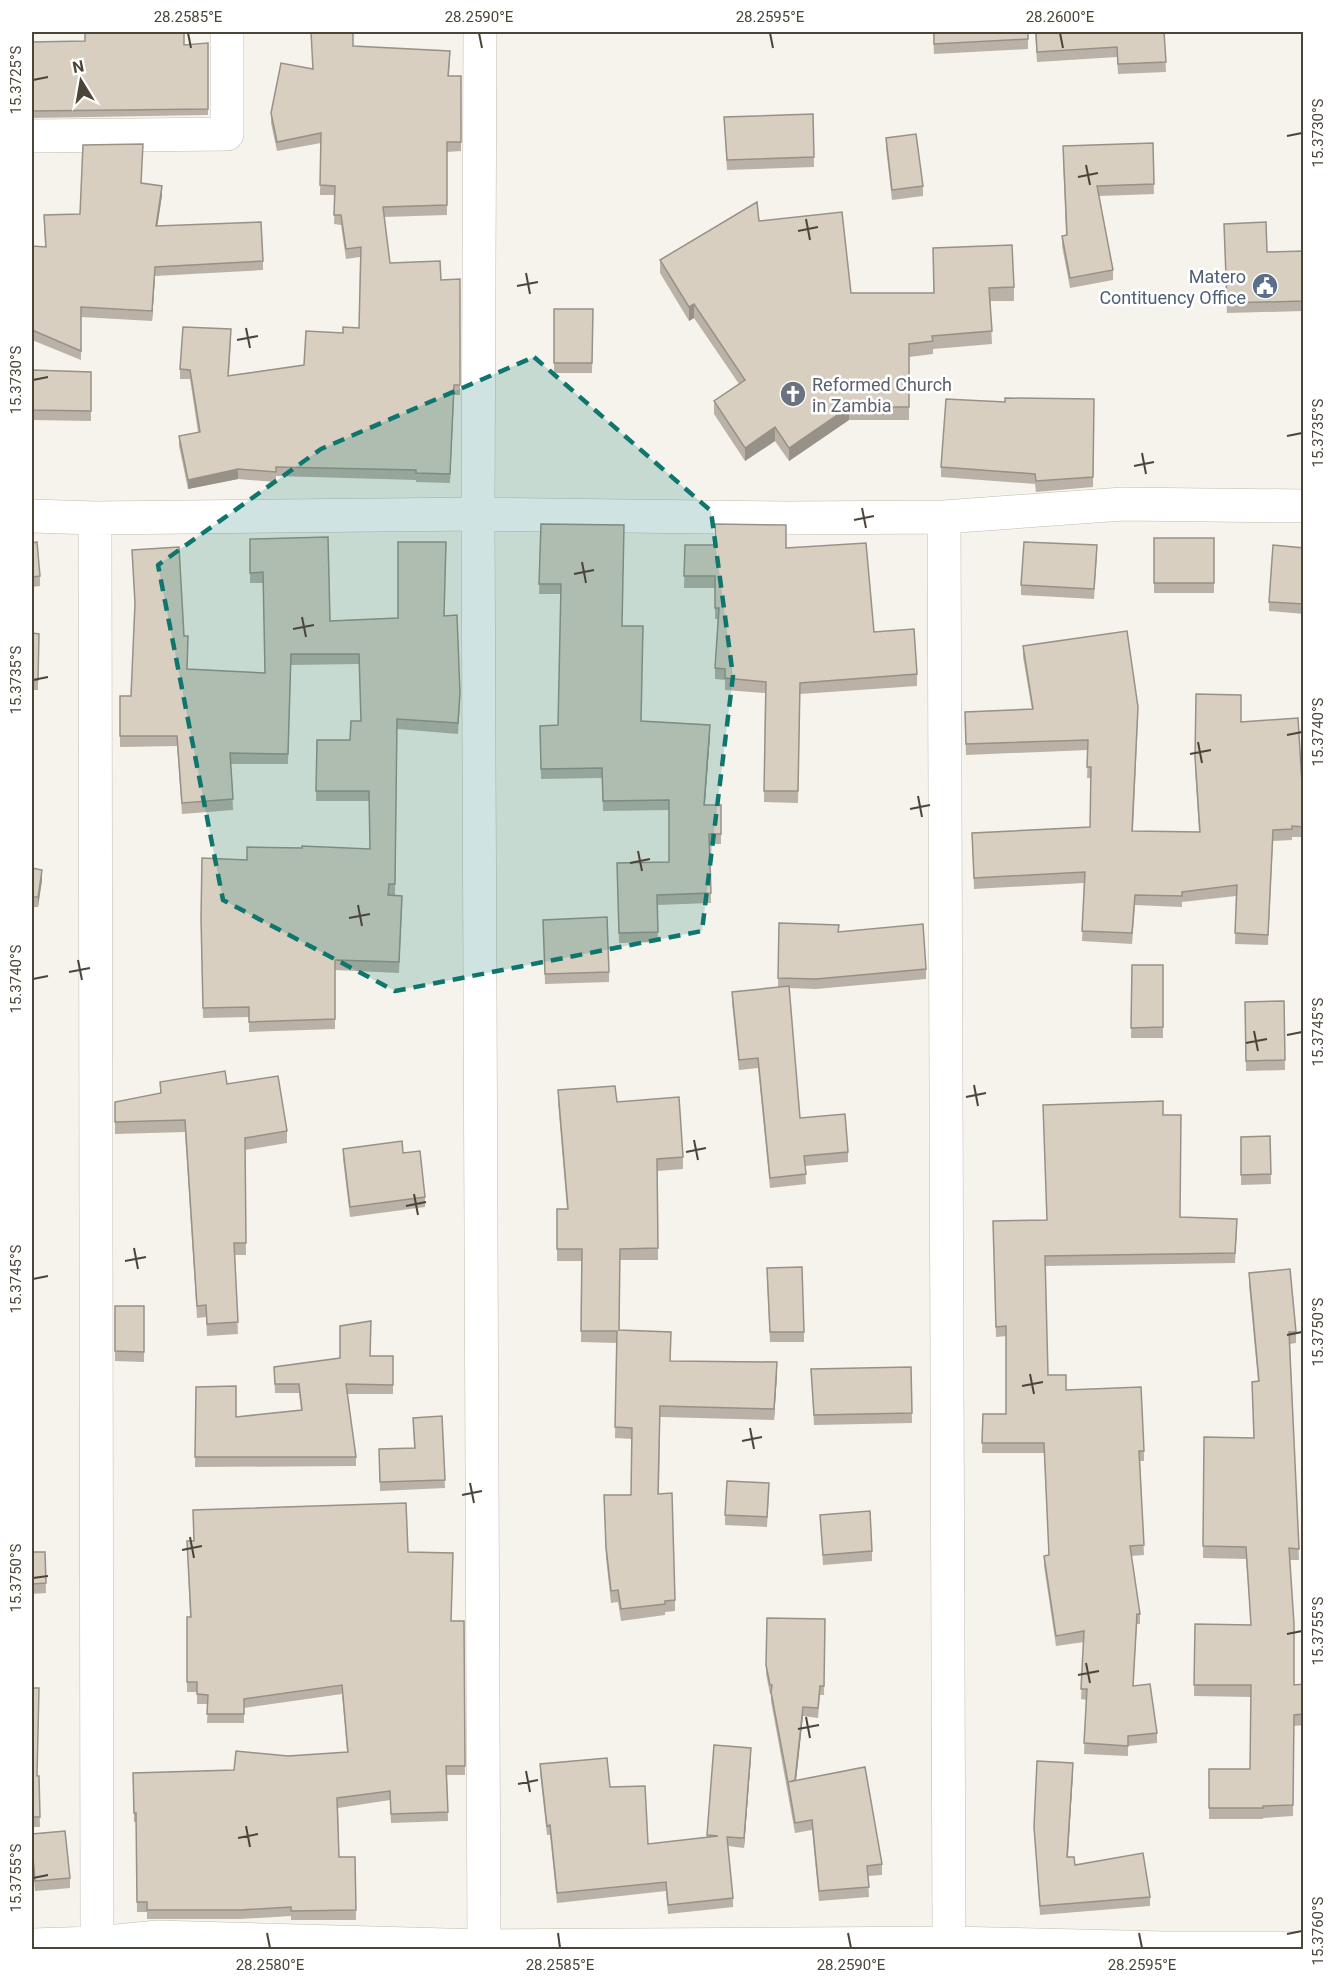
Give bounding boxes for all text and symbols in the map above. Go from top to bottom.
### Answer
text: 28.2585°E [154,8,223,26]
text: 28.2590°E [445,8,514,26]
text: 28.2595°E [736,8,805,26]
text: 28.2600°E [1026,8,1095,26]
text: 15.3725°S [7,45,25,115]
north arrow [51,51,111,111]
text: N [71,56,86,77]
text: 15.3730°S [1309,98,1327,168]
place label: Matero Contituency Office [1099,266,1246,308]
public building icon: Matero Contituency Office [1250,271,1280,301]
text: 15.3730°S [7,345,25,415]
place label: Reformed Church in Zambia [812,374,952,416]
church icon: Reformed Church in Zambia [778,379,808,409]
text: 15.3735°S [1309,398,1327,468]
text: 15.3735°S [7,645,25,715]
text: 15.3740°S [1309,697,1327,767]
text: 15.3740°S [7,944,25,1014]
text: 15.3745°S [1309,997,1327,1067]
text: 15.3745°S [7,1244,25,1314]
text: 15.3750°S [1309,1297,1327,1367]
text: 15.3750°S [7,1543,25,1613]
text: 15.3755°S [1309,1596,1327,1666]
text: 15.3755°S [7,1843,25,1913]
text: 15.3760°S [1309,1896,1327,1966]
text: 28.2580°E [236,1956,305,1974]
text: 28.2585°E [526,1956,595,1974]
text: 28.2590°E [817,1956,886,1974]
text: 28.2595°E [1108,1956,1177,1974]

